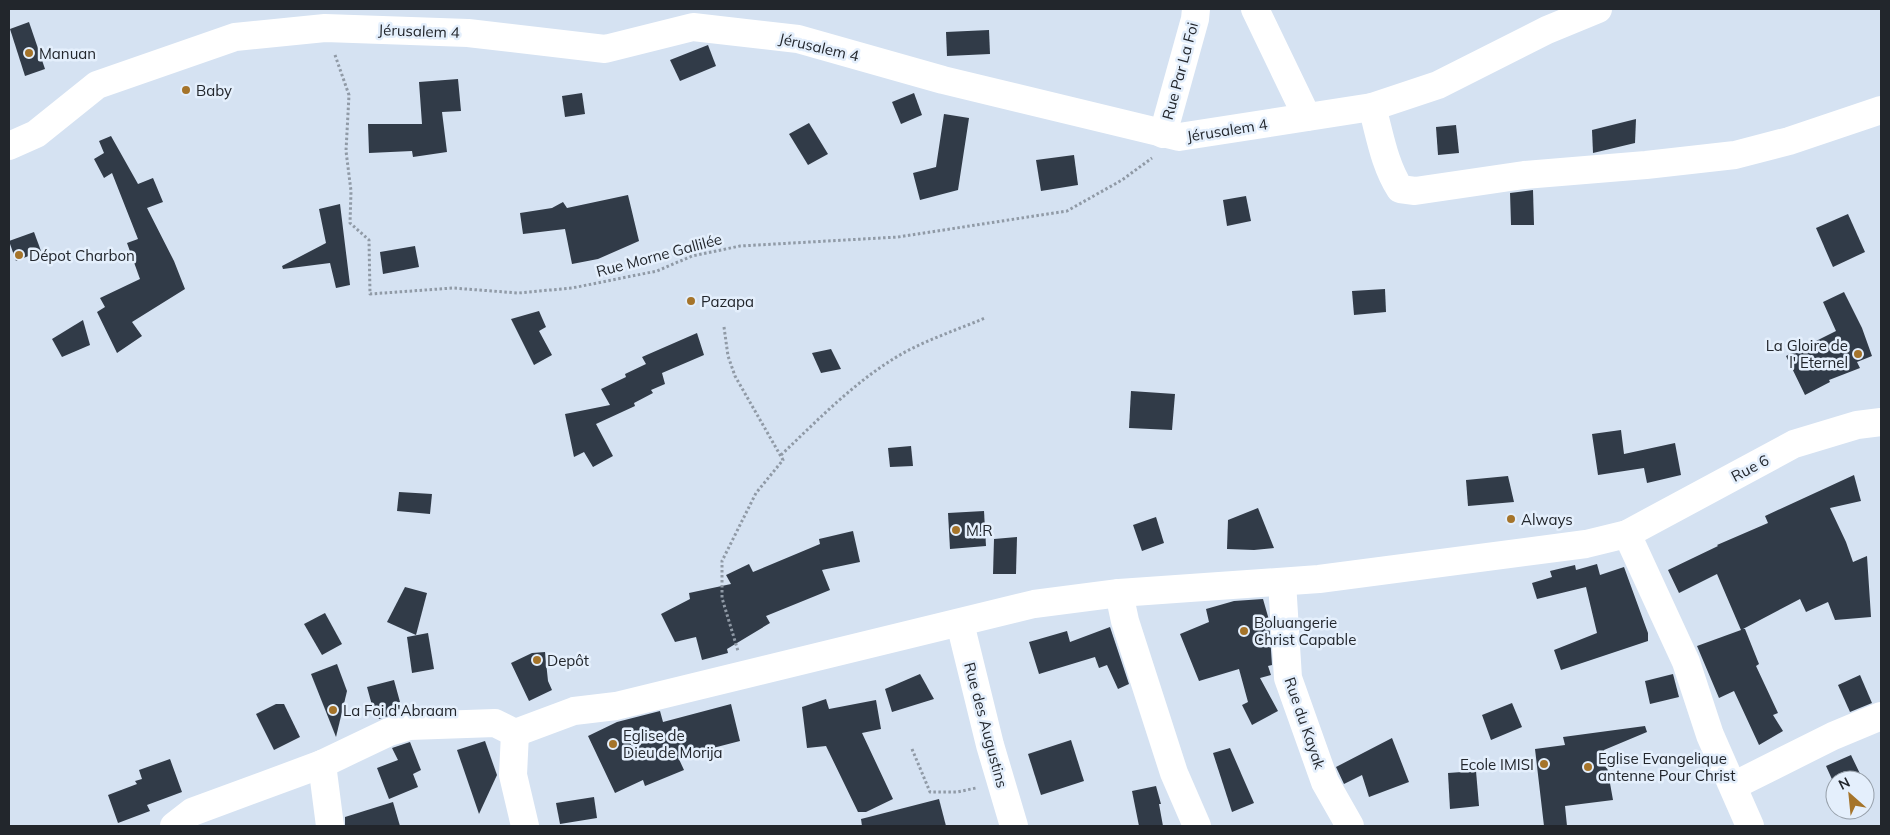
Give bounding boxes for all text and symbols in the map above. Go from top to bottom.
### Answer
street label: Jérusalem 4 [378,20,460,42]
street label: Rue Par La Foi [1158,20,1202,122]
street label: Jérusalem 4 [777,29,861,65]
place label: Manuan [39,44,96,63]
marker: Manuan [23,47,35,59]
place label: Baby [196,81,232,100]
marker: Baby [180,84,192,96]
street label: Jérusalem 4 [1185,114,1269,146]
street label: Rue Morne Gallilée [594,229,724,281]
place label: Dépot Charbon [29,246,135,265]
marker: Dépot Charbon [13,249,25,261]
place label: Pazapa [701,292,754,311]
marker: Pazapa [685,295,697,307]
place label: La Gloire de l' Eternel [1766,336,1848,372]
marker: La Gloire de l' Eternel [1852,348,1864,360]
street label: Rue 6 [1728,450,1772,486]
place label: Always [1521,510,1573,529]
marker: Always [1505,513,1517,525]
place label: M.R [966,521,993,540]
marker: M.R [950,524,962,536]
place label: Boluangerie Christ Capable [1254,613,1356,649]
marker: Boluangerie Christ Capable [1238,625,1250,637]
place label: Depôt [547,651,589,670]
marker: Depôt [531,654,543,666]
street label: Rue des Augustins [960,660,1012,790]
street label: Rue du Kayak [1280,675,1330,772]
place label: La Foi d'Abraam [343,701,457,720]
marker: La Foi d'Abraam [327,704,339,716]
place label: Eglise de Dieu de Morija [623,726,723,762]
marker: Eglise de Dieu de Morija [607,738,619,750]
place label: Eglise Evangelique antenne Pour Christ [1598,749,1735,785]
place label: Ecole IMISI [1460,755,1534,774]
marker: Ecole IMISI [1538,758,1550,770]
marker: Eglise Evangelique antenne Pour Christ [1582,761,1594,773]
north arrow [1825,770,1875,820]
text: N [1835,773,1853,794]

